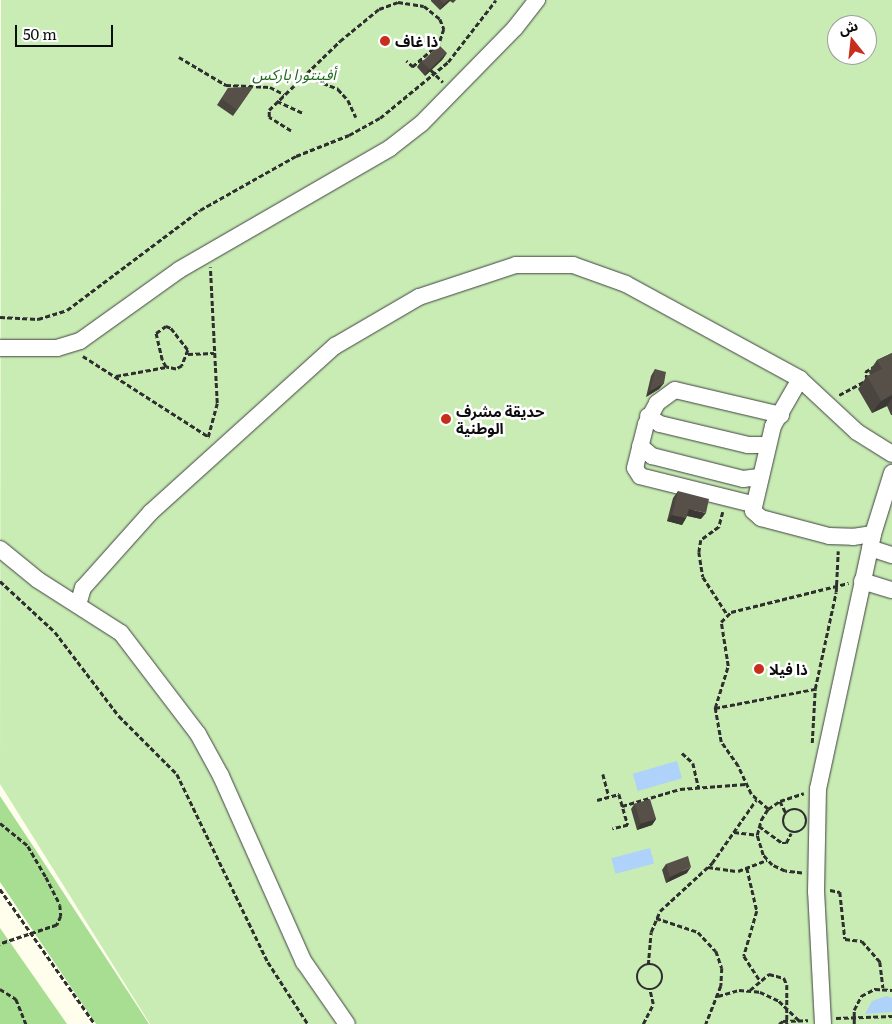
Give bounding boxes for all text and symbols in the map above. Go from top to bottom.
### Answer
text: ش [836,14,860,39]
scale bar [18,15,115,47]
north arrow [827,15,877,65]
text: 50 m [23,22,57,45]
place label: ذا غاف [395,32,438,50]
marker: ذا غاف [379,35,391,47]
park label: أفينتورا باركس [252,65,336,83]
place label: حديقة مشرف الوطنية [456,401,544,436]
marker: حديقة مشرف الوطنية [440,413,452,425]
place label: ذا فيلا [769,660,808,678]
marker: ذا فيلا [753,663,765,675]

